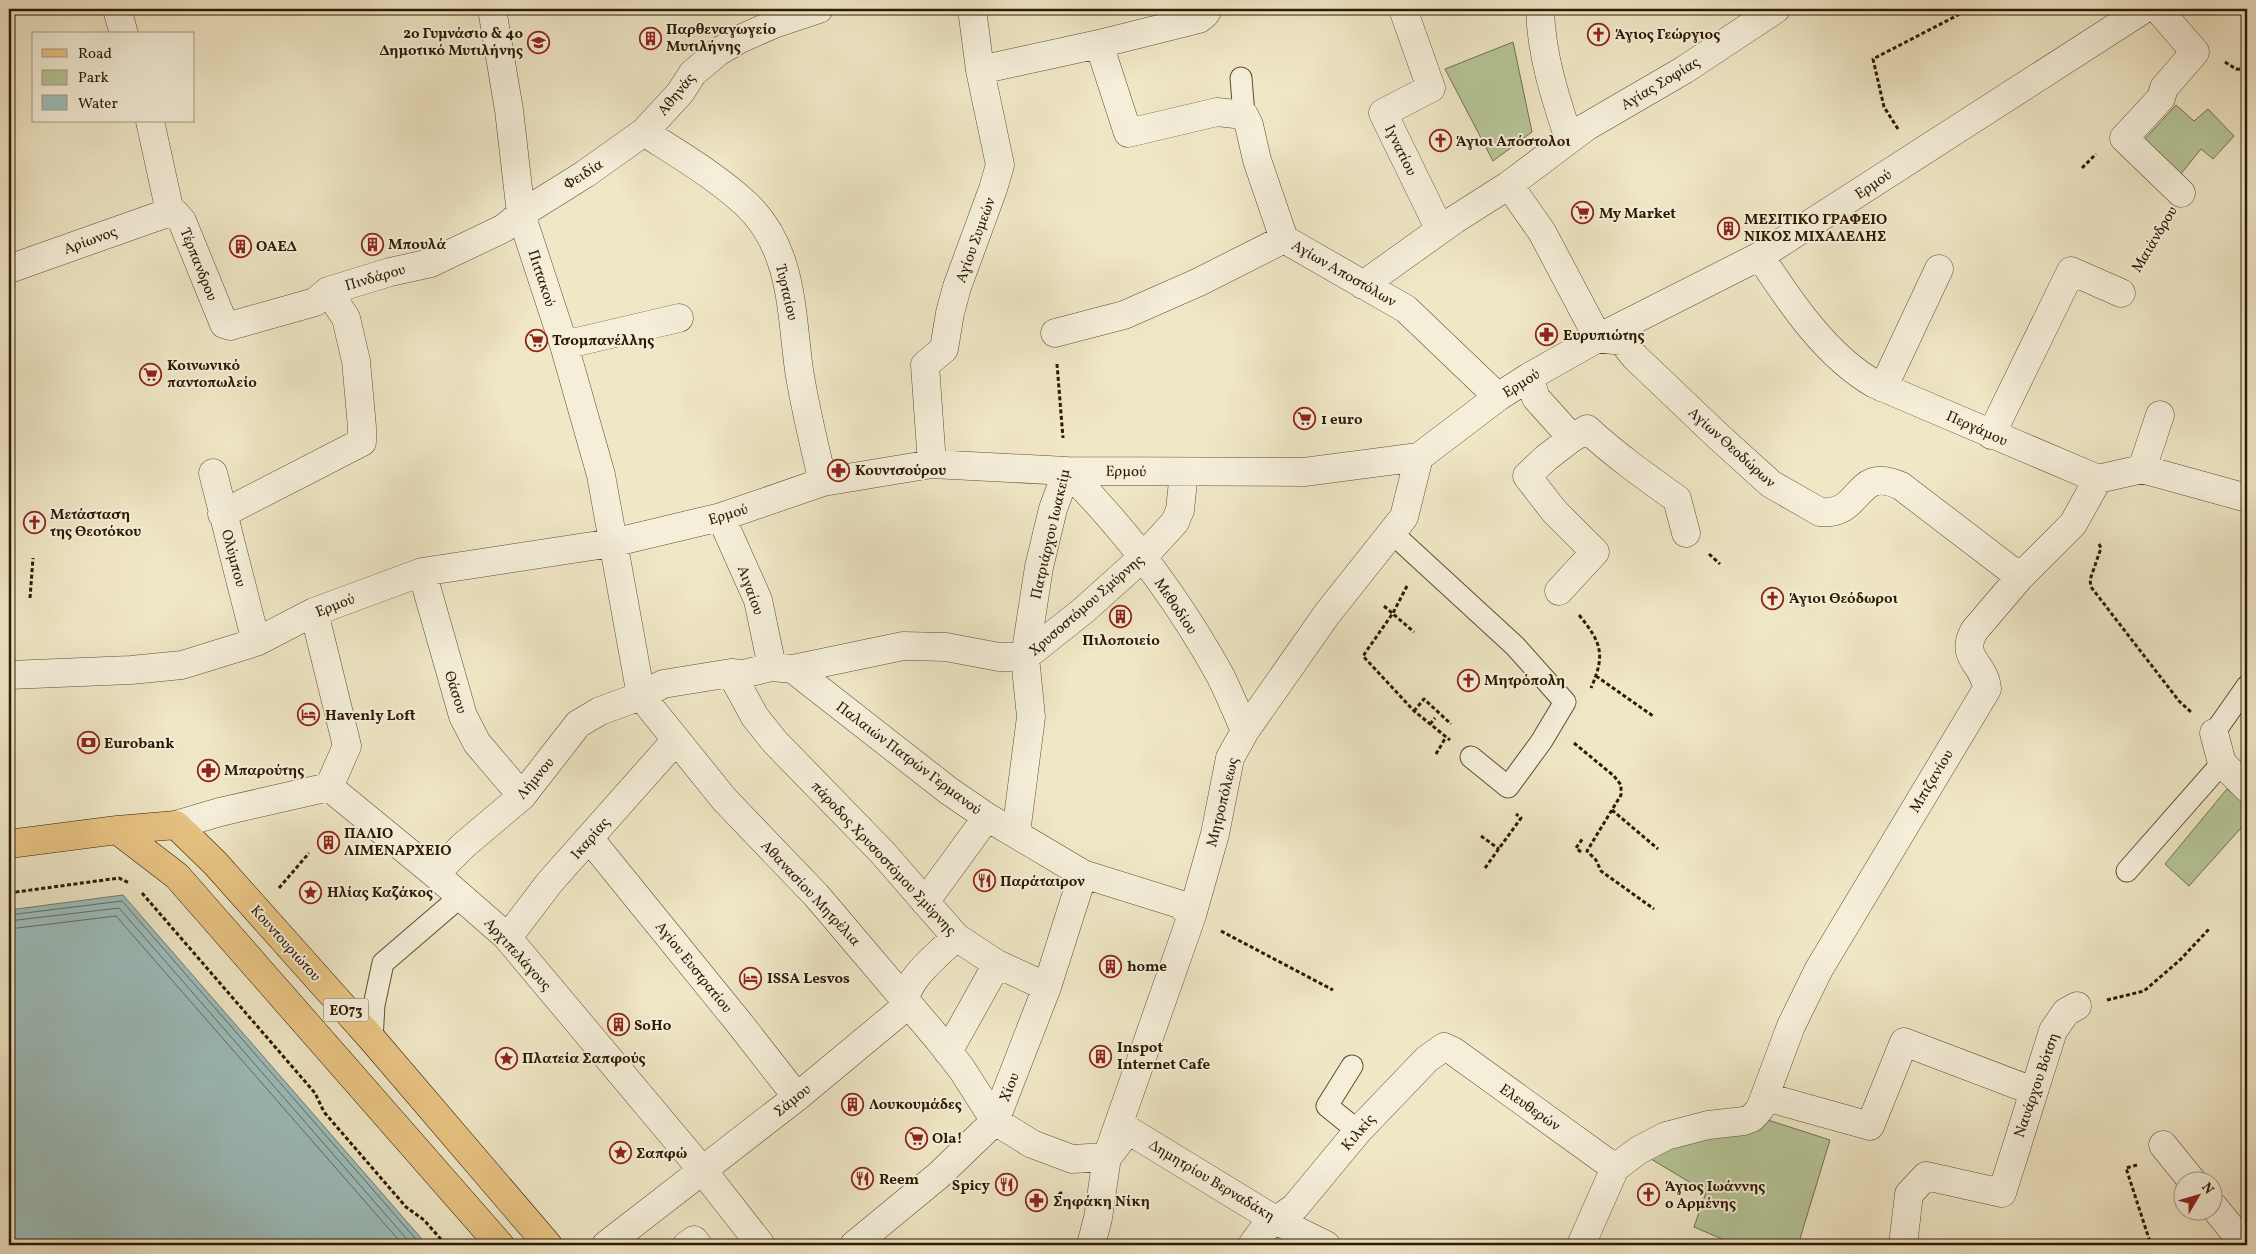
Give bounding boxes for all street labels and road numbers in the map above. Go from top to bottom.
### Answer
street label: Αγίας Σοφίας [1617,52,1704,116]
street label: Αθηνάς [653,69,701,121]
street label: Ιγνατίου [1378,122,1421,180]
street label: Φειδία [560,155,608,196]
street label: Ερμού [1851,165,1897,205]
street label: Αγίου Συμεών [951,195,1002,286]
street label: Μαιάνδρου [2127,203,2183,277]
street label: Αρίωνος [61,222,120,261]
street label: Τέρπανδρου [173,225,222,304]
street label: Αγίων Αποστόλων [1287,236,1399,313]
street label: Πιττακού [521,247,560,310]
street label: Πινδάρου [343,260,408,297]
street label: Τυρταίου [769,262,802,323]
street label: Ερμού [1499,365,1545,404]
street label: Αγίων Θεοδώρων [1683,403,1779,493]
street label: Περγάμου [1942,407,2010,452]
street label: Ερμού [1105,462,1146,483]
street label: Πατριάρχου Ιωακείμ [1026,467,1077,602]
street label: Ερμού [706,499,751,531]
street label: Ολύμπου [215,527,250,589]
street label: Χρυσοστόμου Σμύρνης [1025,550,1149,662]
street label: Αιγαίου [731,563,768,618]
street label: Μεθοδίου [1148,574,1201,639]
street label: Ερμού [313,589,358,623]
street label: Θάσου [438,668,471,716]
street label: Παλαιών Πατρών Γερμανού [831,697,985,821]
street label: Μπιζανίου [1905,746,1959,817]
street label: Λήμνου [512,753,560,804]
street label: Μητροπόλεως [1202,755,1245,849]
street label: πάροδος Χρυσοστόμου Σμύρνης [805,777,960,941]
street label: Ικαρίας [567,813,616,865]
street label: Αθανασίου Μητρέλια [755,836,865,952]
street label: Κουντουριώτου [245,901,325,987]
street label: Αρχιπελάγους [478,914,556,996]
street label: Αγίου Ευστρατίου [649,918,736,1018]
road number: ΕΟ73 [324,998,368,1022]
street label: Ναυάρχου Βότση [2010,1030,2065,1141]
street label: Χίου [995,1070,1026,1105]
street label: Σάμου [770,1080,816,1123]
street label: Ελευθερών [1494,1080,1564,1137]
street label: Κιλκίς [1337,1110,1381,1156]
street label: Δημητρίου Βερναδάκη [1144,1135,1278,1227]

